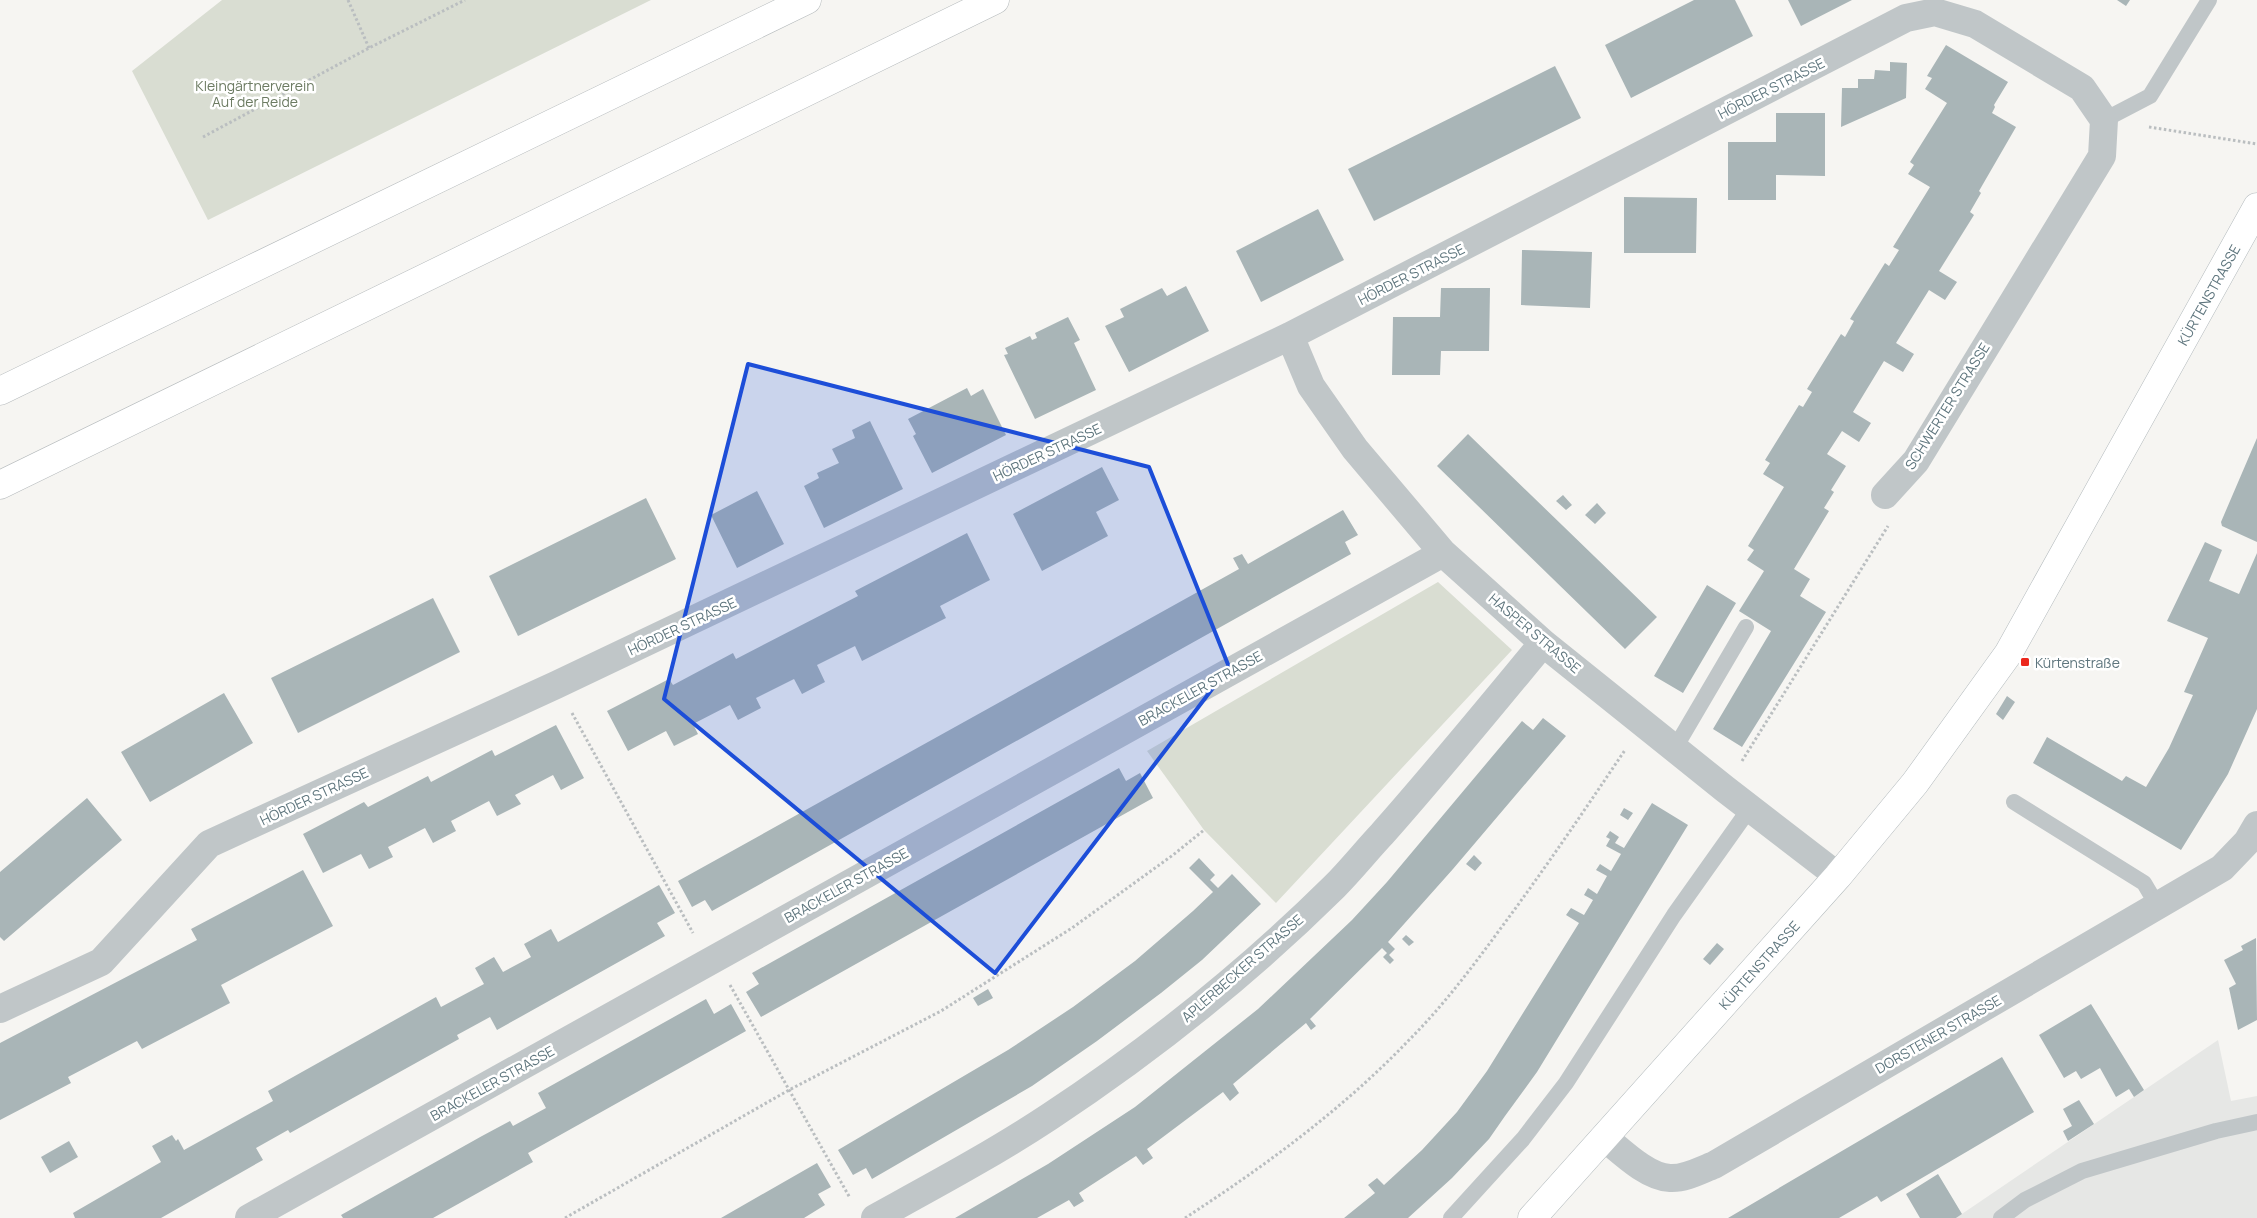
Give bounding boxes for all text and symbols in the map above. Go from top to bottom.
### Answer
street label: HÖRDER STRASSE [1714,53,1828,123]
park label: Kleingärtnerverein Auf der Reide [195,76,315,111]
street label: HÖRDER STRASSE [1354,239,1468,309]
street label: KÜRTENSTRASSE [2172,241,2244,349]
street label: SCHWERTER STRASSE [1900,339,1994,473]
street label: HÖRDER STRASSE [990,419,1104,485]
street label: HASPER STRASSE [1485,589,1585,677]
street label: HÖRDER STRASSE [625,593,739,659]
street label: BRACKELER STRASSE [1135,646,1265,730]
place label: Kürtenstraße [2035,653,2120,672]
marker: Kürtenstraße [2019,656,2031,668]
street label: HÖRDER STRASSE [257,763,371,829]
street label: BRACKELER STRASSE [781,843,911,927]
street label: APLERBECKER STRASSE [1177,910,1307,1026]
street label: KÜRTENSTRASSE [1714,916,1803,1013]
street label: DORSTENER STRASSE [1872,990,2004,1078]
street label: BRACKELER STRASSE [427,1041,557,1125]

